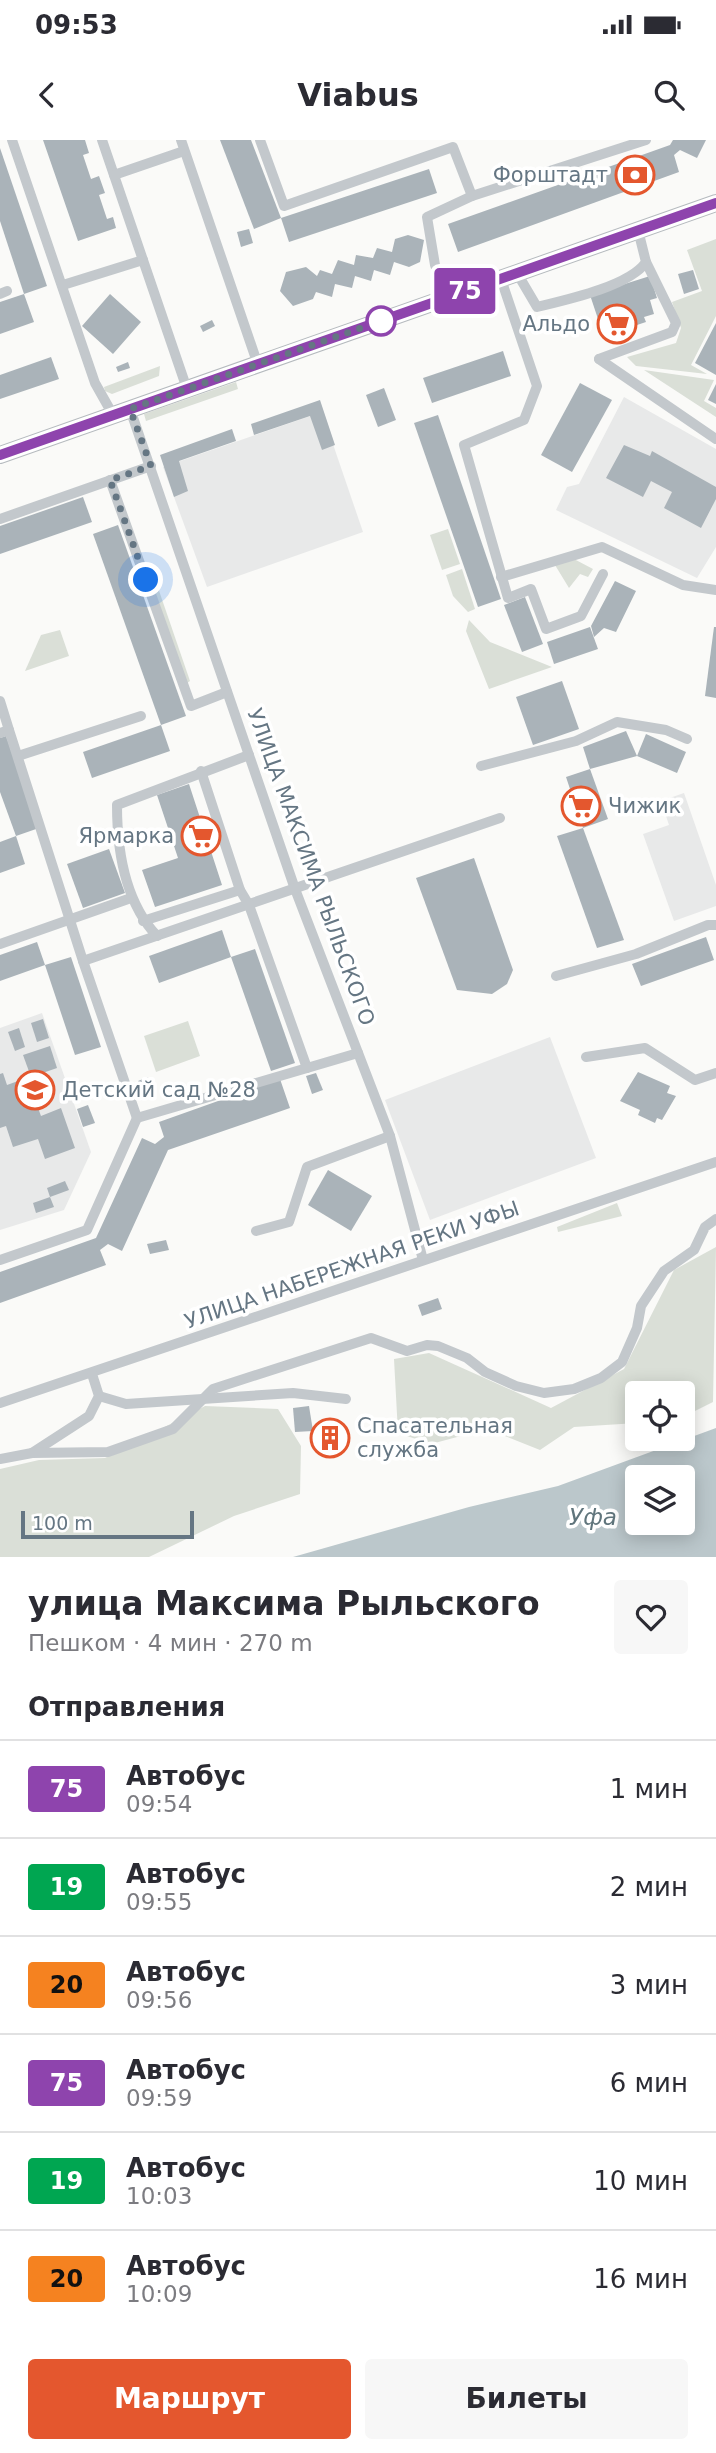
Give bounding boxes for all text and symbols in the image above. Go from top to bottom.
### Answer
text: 09:53 [35,10,118,40]
icon: back [28,76,66,114]
text: Viabus [297,76,419,114]
icon: search [650,76,688,114]
bank icon: Форштадт [614,154,656,196]
place label: Форштадт [493,163,608,187]
line badge: 75 [434,268,496,314]
text: 75 [448,277,482,305]
supermarket icon: Альдо [596,303,638,345]
unlabelled marker [366,306,396,336]
place label: Альдо [522,312,590,336]
your location [128,562,163,597]
street label: УЛИЦА МАКСИМА РЫЛЬСКОГО [242,705,380,1029]
supermarket icon: Чижик [560,785,602,827]
place label: Чижик [608,794,681,818]
supermarket icon: Ярмарка [180,815,222,857]
place label: Ярмарка [78,824,174,848]
school or university icon: Детский сад №28 [14,1069,56,1111]
place label: Детский сад №28 [62,1078,256,1102]
street label: УЛИЦА НАБЕРЕЖНАЯ РЕКИ УФЫ [182,1196,522,1334]
map controls [625,1381,695,1535]
button: locate [625,1381,695,1451]
place label: Спасательная служба [357,1414,513,1462]
building icon: Спасательная служба [309,1417,351,1459]
button: layers [625,1465,695,1535]
water label: Уфа [569,1504,617,1530]
scale bar [21,1508,194,1540]
text: 100 m [32,1512,93,1534]
button: heart [614,1580,688,1654]
text: улица Максима Рыльского [28,1584,540,1623]
text: Пешком · 4 мин · 270 m [28,1630,313,1656]
text: Отправления [28,1692,225,1722]
text: Автобус [126,1761,246,1791]
text: 1 мин [610,1774,688,1804]
text: 75 [50,1775,83,1803]
text: 09:54 [126,1791,192,1817]
text: Автобус [126,1859,246,1889]
text: 2 мин [610,1872,688,1902]
text: 19 [50,1873,83,1901]
text: 09:55 [126,1889,192,1915]
text: Автобус [126,1957,246,1987]
text: 3 мин [610,1970,688,2000]
text: 20 [50,1971,83,1999]
text: 09:56 [126,1987,192,2013]
text: Автобус [126,2055,246,2085]
text: 6 мин [610,2068,688,2098]
text: 75 [50,2069,83,2097]
text: 09:59 [126,2085,192,2111]
text: Автобус [126,2153,246,2183]
text: 10 мин [593,2166,688,2196]
text: 19 [50,2167,83,2195]
text: 10:03 [126,2183,192,2209]
text: Автобус [126,2251,246,2281]
text: 16 мин [593,2264,688,2294]
text: 20 [50,2265,83,2293]
text: 10:09 [126,2281,192,2307]
button: Маршрут [28,2359,351,2439]
button: Билеты [365,2359,688,2439]

